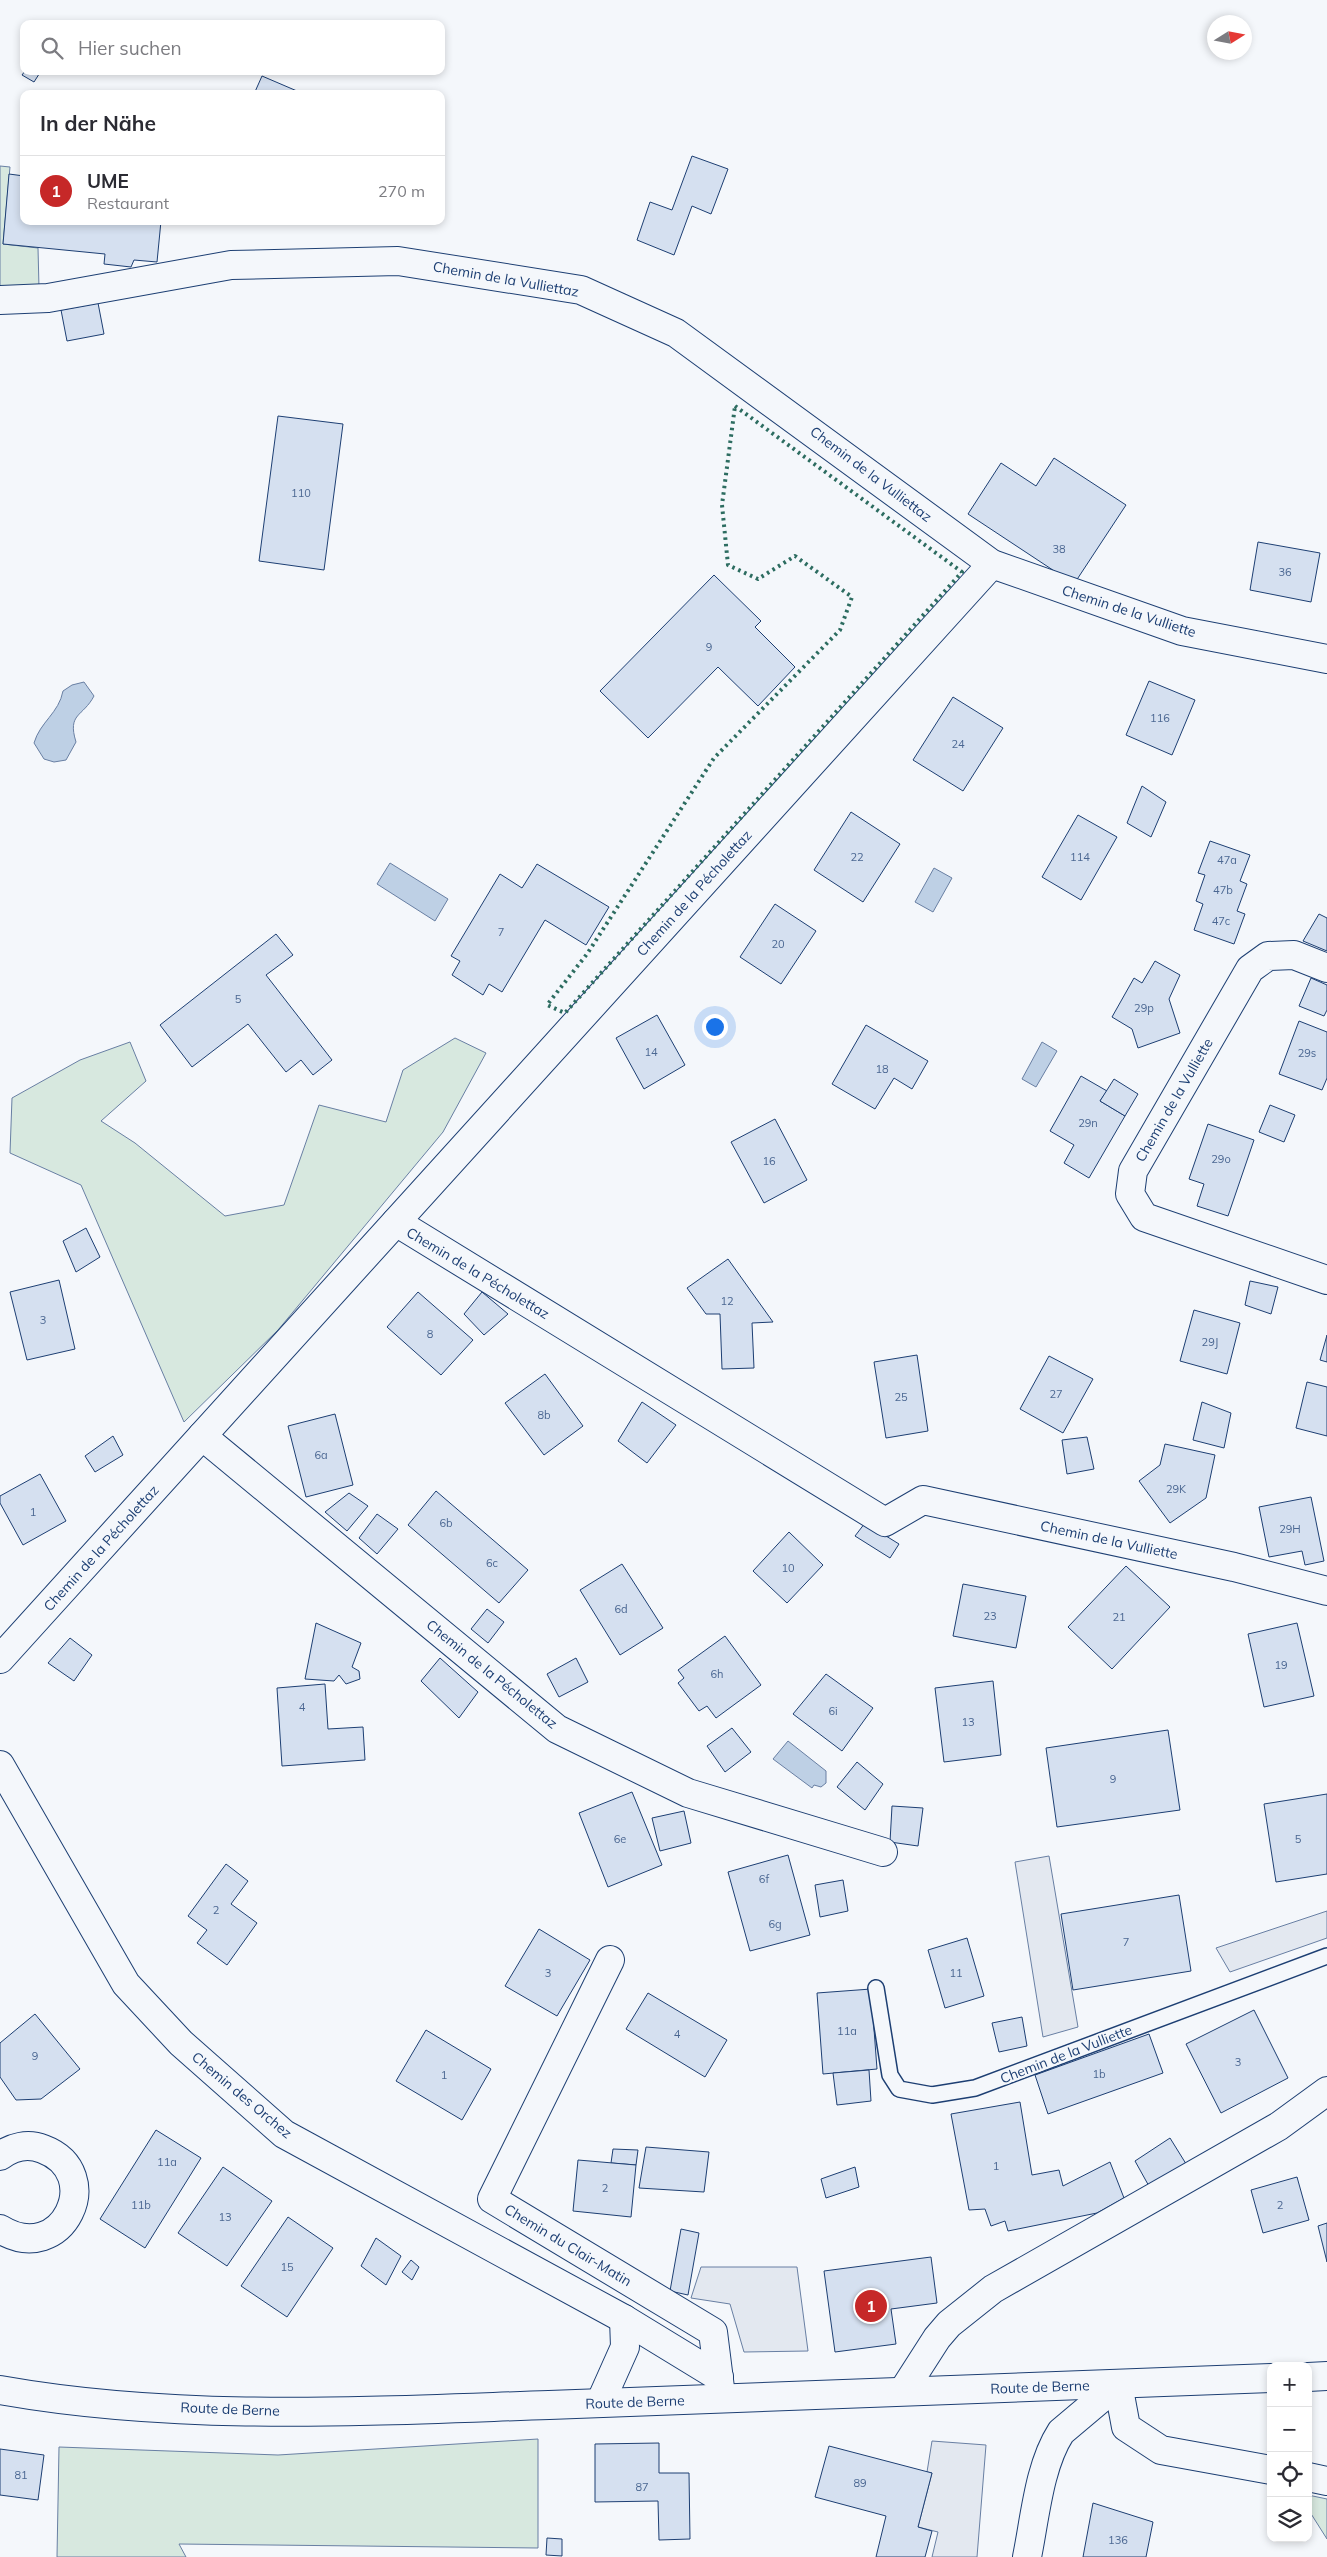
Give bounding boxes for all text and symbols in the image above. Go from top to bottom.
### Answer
north arrow [1207,15,1252,60]
search box [20,20,445,75]
icon: search [38,34,66,62]
text: Hier suchen [78,36,182,60]
text: In der Nähe [40,110,156,136]
text: UME [87,169,129,193]
text: 1 [51,181,61,201]
text: 270 m [378,181,425,201]
text: Restaurant [87,193,169,213]
street label: Chemin de la Vulliettaz [432,257,580,301]
street label: Chemin de la Vulliettaz [806,422,936,526]
house number: 110 [291,486,311,500]
house number: 38 [1052,542,1066,556]
house number: 36 [1278,565,1292,579]
street label: Chemin de la Vulliette [1060,581,1198,641]
house number: 9 [706,640,712,654]
house number: 116 [1150,711,1170,725]
house number: 24 [951,737,965,751]
street label: Chemin de la Pécholettaz [633,826,755,960]
house number: 22 [850,850,864,864]
house number: 114 [1070,850,1090,864]
house number: 47a [1217,853,1237,867]
house number: 47b [1213,883,1233,897]
house number: 47c [1212,914,1231,928]
house number: 7 [498,925,504,939]
house number: 20 [771,937,785,951]
house number: 5 [235,992,242,1006]
house number: 29p [1134,1001,1154,1015]
your location [702,1014,728,1040]
street label: Chemin de la Vulliette [1131,1035,1217,1165]
house number: 14 [644,1045,658,1059]
house number: 29s [1298,1046,1316,1060]
house number: 18 [875,1062,889,1076]
house number: 29n [1078,1116,1098,1130]
house number: 29o [1211,1152,1231,1166]
house number: 16 [762,1154,776,1168]
street label: Chemin de la Pécholettaz [403,1223,553,1323]
house number: 12 [720,1294,734,1308]
house number: 3 [40,1313,46,1327]
house number: 8 [427,1327,434,1341]
house number: 29J [1202,1335,1218,1349]
house number: 27 [1049,1387,1063,1401]
house number: 25 [894,1390,908,1404]
house number: 8b [537,1408,551,1422]
house number: 6a [314,1448,328,1462]
street label: Chemin de la Pécholettaz [40,1481,162,1615]
house number: 29K [1166,1482,1187,1496]
house number: 1 [30,1505,36,1519]
house number: 6b [439,1516,453,1530]
street label: Chemin de la Vulliette [1039,1517,1179,1563]
house number: 29H [1279,1522,1301,1536]
house number: 6c [486,1556,499,1570]
house number: 10 [781,1561,795,1575]
house number: 6d [614,1602,628,1616]
house number: 23 [983,1609,997,1623]
house number: 21 [1112,1610,1126,1624]
street label: Chemin de la Pécholettaz [423,1615,561,1733]
house number: 19 [1274,1658,1288,1672]
house number: 6h [710,1667,724,1681]
house number: 4 [299,1700,306,1714]
house number: 6i [828,1704,838,1718]
house number: 13 [961,1715,975,1729]
house number: 9 [1110,1772,1116,1786]
house number: 6e [614,1832,626,1846]
house number: 5 [1295,1832,1302,1846]
house number: 6f [759,1872,769,1886]
house number: 2 [213,1903,220,1917]
house number: 6g [768,1917,782,1931]
house number: 7 [1123,1935,1129,1949]
house number: 3 [545,1966,551,1980]
house number: 11 [949,1966,963,1980]
street label: Chemin de la Vulliette [997,2021,1135,2087]
house number: 11a [837,2024,857,2038]
house number: 4 [674,2027,681,2041]
street label: Chemin des Orchez [188,2048,296,2142]
house number: 9 [32,2049,38,2063]
house number: 3 [1235,2055,1241,2069]
house number: 1b [1092,2067,1106,2081]
house number: 1 [441,2068,447,2082]
house number: 11a [157,2155,177,2169]
house number: 1 [993,2159,999,2173]
house number: 2 [602,2181,609,2195]
house number: 11b [131,2198,151,2212]
house number: 2 [1277,2198,1284,2212]
street label: Chemin du Clair-Matin [501,2200,635,2290]
house number: 13 [218,2210,232,2224]
house number: 15 [280,2260,294,2274]
pin: 1 [855,2287,887,2325]
map controls [1267,2362,1312,2542]
button: + [1267,2362,1312,2407]
street label: Route de Berne [990,2376,1090,2398]
street label: Route de Berne [585,2391,685,2413]
street label: Route de Berne [180,2398,280,2420]
button: − [1267,2407,1312,2452]
button: locate [1267,2452,1312,2497]
house number: 81 [14,2468,28,2482]
house number: 89 [853,2476,867,2490]
house number: 87 [635,2480,649,2494]
button: layers [1267,2497,1312,2542]
house number: 136 [1108,2533,1128,2547]

